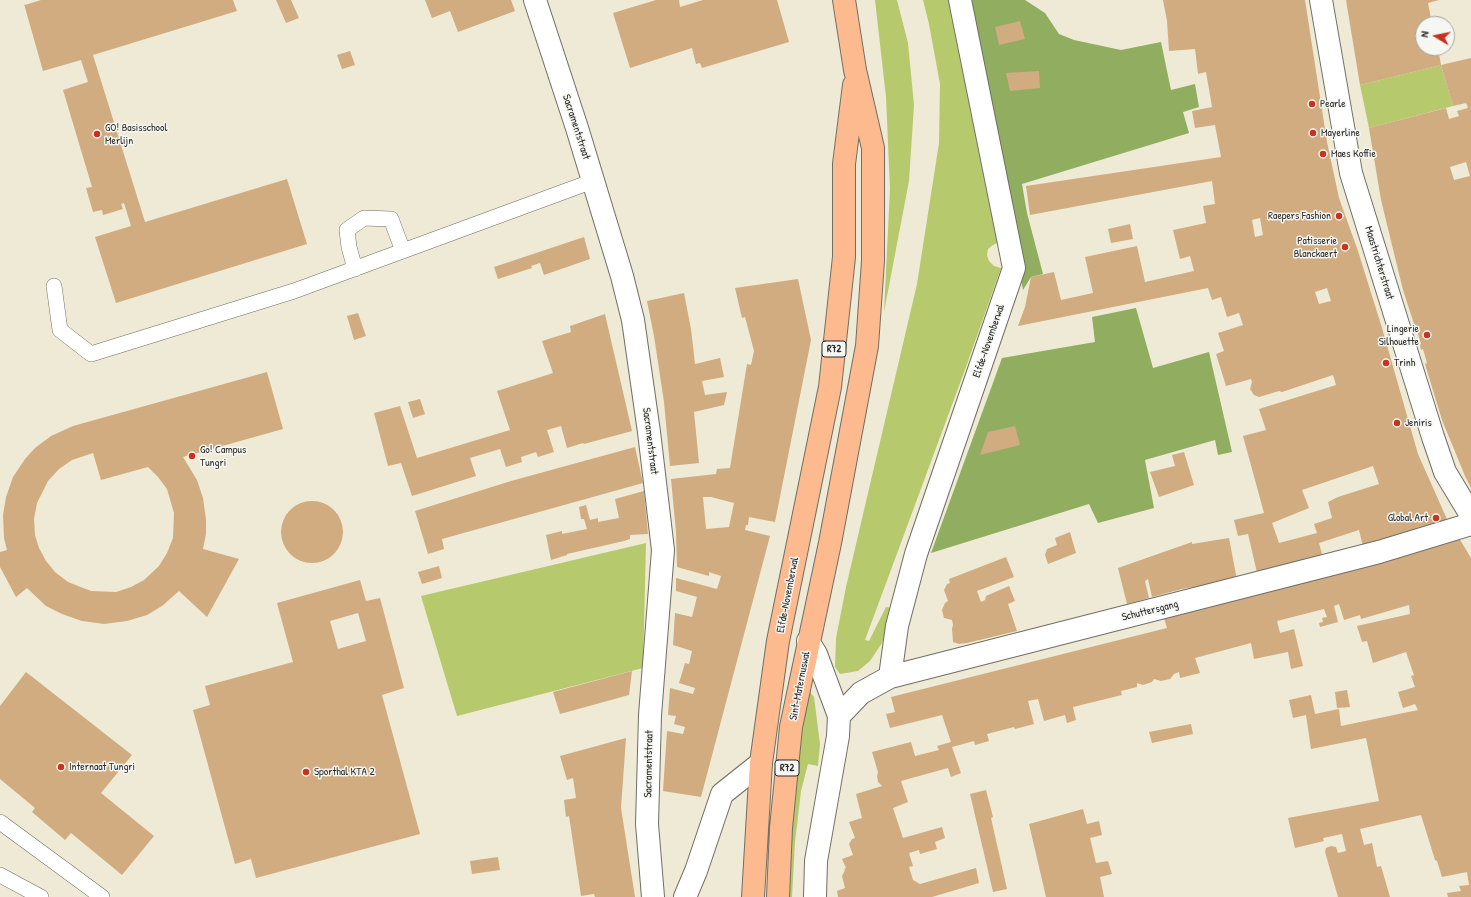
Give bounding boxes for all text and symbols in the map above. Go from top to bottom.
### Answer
north arrow [1415,16,1455,56]
text: N [1417,30,1432,38]
street label: Sacramentstraat [559,93,593,161]
place label: Pearle [1320,97,1346,111]
marker: Pearle [1307,99,1317,109]
place label: GO! Basisschool Merlijn [105,121,167,147]
place label: Mayerline [1321,126,1360,140]
marker: Mayerline [1308,128,1318,138]
marker: GO! Basisschool Merlijn [92,129,102,139]
place label: Maes Koffie [1331,147,1376,161]
marker: Maes Koffie [1318,149,1328,159]
place label: Raepers Fashion [1268,209,1331,223]
marker: Raepers Fashion [1334,211,1344,221]
street label: Maastrichterstraat [1362,225,1396,301]
place label: Patisserie Blanckaert [1294,234,1337,260]
marker: Patisserie Blanckaert [1340,242,1350,252]
street label: Elfde-Novemberwal [970,303,1008,379]
place label: Lingerie Silhouette [1379,322,1419,348]
marker: Lingerie Silhouette [1422,330,1432,340]
road number: R72 [822,341,846,357]
place label: Trinh [1394,356,1415,370]
marker: Trinh [1381,358,1391,368]
street label: Sacramentstraat [639,407,661,475]
place label: Jeniris [1405,416,1432,430]
marker: Jeniris [1392,418,1402,428]
place label: Go! Campus Tungri [200,443,246,469]
marker: Go! Campus Tungri [187,451,197,461]
place label: Global Art [1388,511,1428,525]
marker: Global Art [1431,513,1441,523]
street label: Elfde-Novemberwal [774,556,802,634]
street label: Schuttersgang [1120,598,1180,624]
street label: Sint-Maternuswal [787,650,813,722]
street label: Sacramentstraat [642,730,656,798]
place label: Internaat Tungri [69,760,135,774]
road number: R72 [775,760,799,776]
marker: Internaat Tungri [56,762,66,772]
place label: Sporthal KTA 2 [314,765,375,779]
marker: Sporthal KTA 2 [301,767,311,777]

